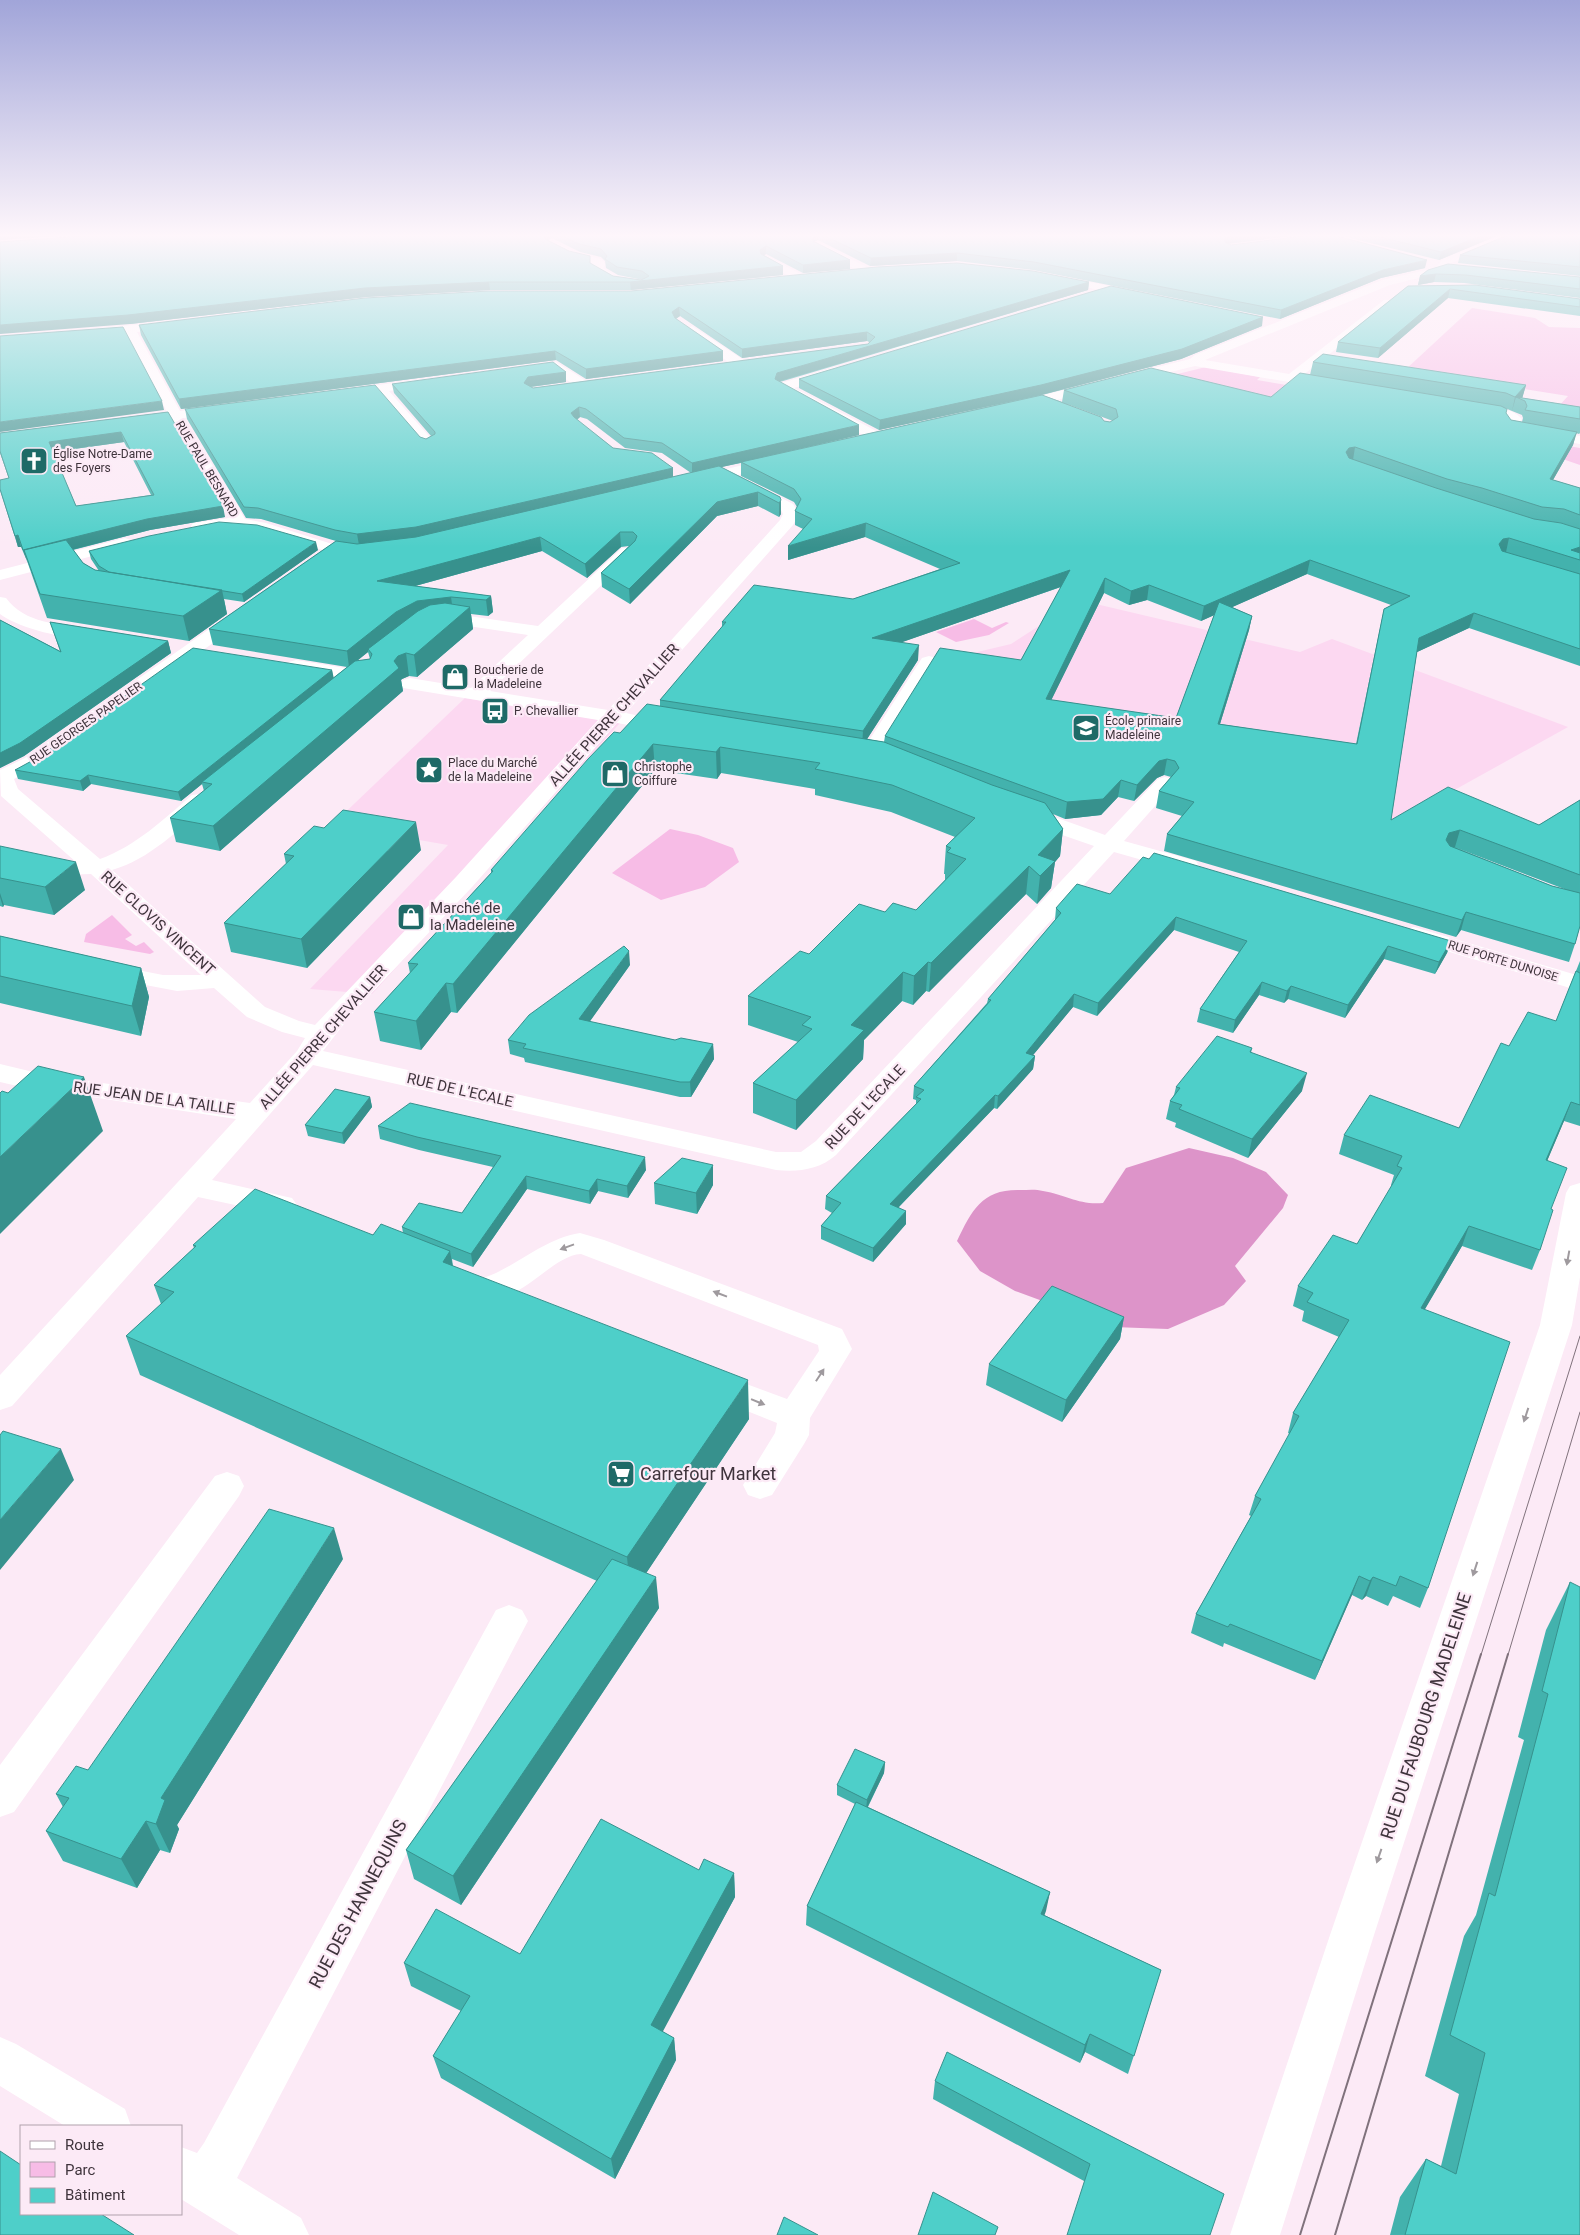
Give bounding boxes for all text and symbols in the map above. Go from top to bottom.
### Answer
street label: RUE PAUL BESNARD [173,418,241,520]
church icon: Église Notre-Dame des Foyers [19,446,49,476]
place label: Église Notre-Dame des Foyers [53,446,152,475]
street label: ALLÉE PIERRE CHEVALLIER [545,640,683,790]
shop icon: Boucherie de la Madeleine [440,662,470,692]
place label: Boucherie de la Madeleine [474,663,544,691]
street label: RUE GEORGES PAPELIER [27,679,145,767]
bus stop icon: P. Chevallier [480,696,510,726]
place label: P. Chevallier [514,704,578,718]
school or university icon: École primaire Madeleine [1071,713,1101,743]
place label: École primaire Madeleine [1105,713,1181,742]
place icon: Place du Marché de la Madeleine [414,755,444,785]
place label: Place du Marché de la Madeleine [448,756,537,784]
shop icon: Christophe Coiffure [600,759,630,789]
place label: Christophe Coiffure [634,760,692,788]
street label: RUE CLOVIS VINCENT [97,867,219,979]
place label: Marché de la Madeleine [430,899,515,934]
shop icon: Marché de la Madeleine [396,902,426,932]
street label: RUE PORTE DUNOISE [1446,938,1560,984]
street label: ALLÉE PIERRE CHEVALLIER [255,961,391,1113]
street label: RUE DE L'ECALE [821,1061,909,1153]
street label: RUE DE L'ECALE [405,1069,515,1111]
street label: RUE JEAN DE LA TAILLE [72,1078,236,1118]
one-way arrow [559,1243,574,1251]
one-way arrow [1564,1251,1572,1266]
one-way arrow [713,1290,728,1297]
one-way arrow [816,1368,825,1382]
one-way arrow [751,1398,765,1406]
one-way arrow [1522,1407,1529,1422]
supermarket icon: Carrefour Market [606,1459,636,1489]
place label: Carrefour Market [640,1463,776,1484]
one-way arrow [1471,1562,1479,1577]
street label: RUE DU FAUBOURG MADELEINE [1376,1590,1475,1842]
street label: RUE DES HANNEQUINS [304,1816,411,1992]
one-way arrow [1375,1849,1383,1864]
legend [20,2125,182,2215]
text: Route [65,2136,104,2154]
text: Parc [65,2161,95,2179]
text: Bâtiment [65,2186,125,2204]

